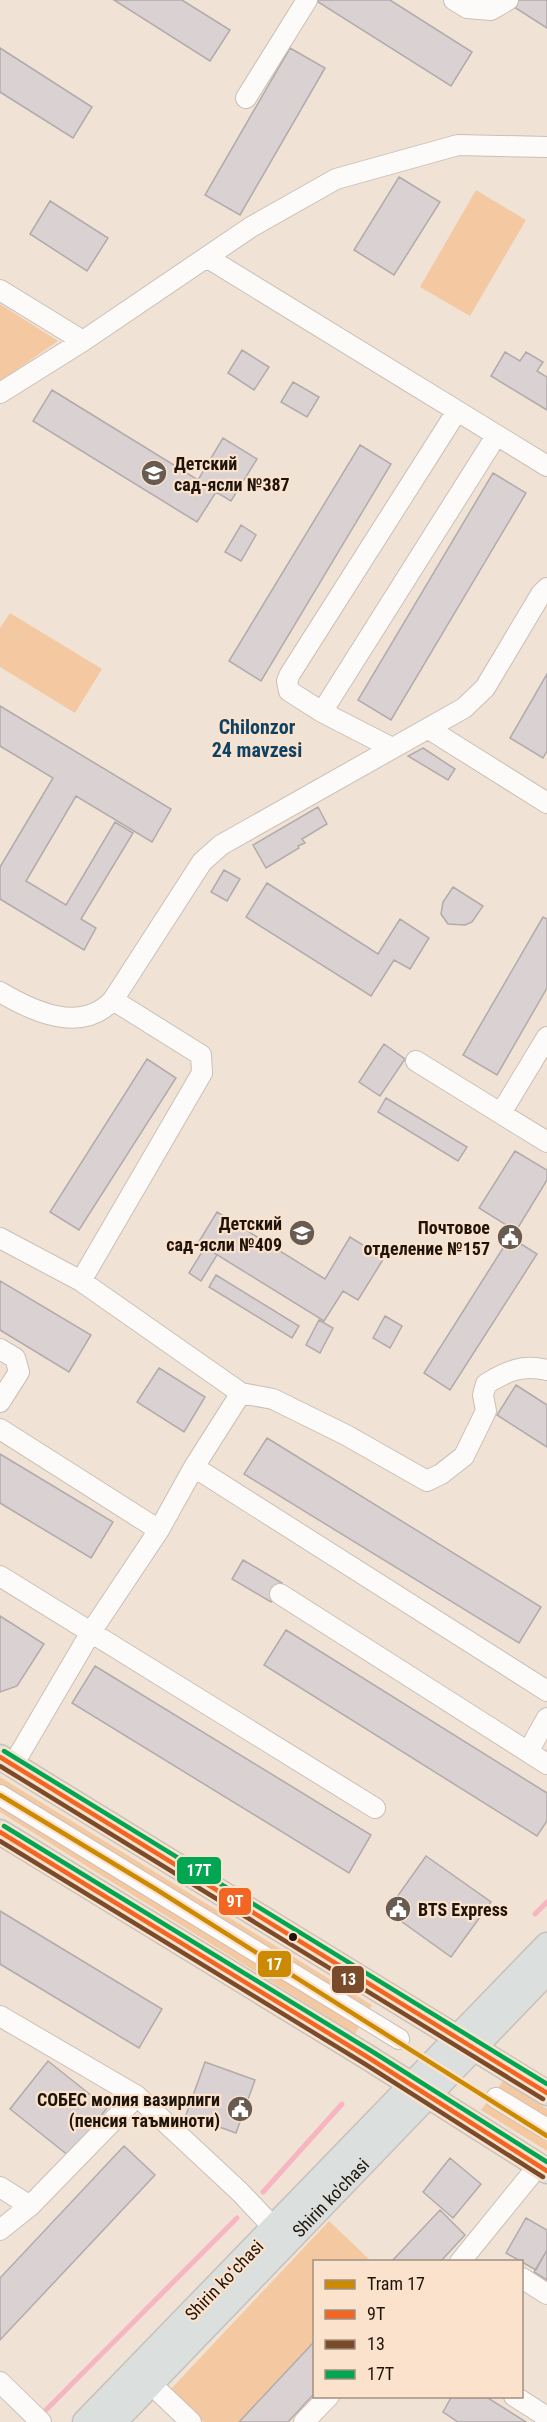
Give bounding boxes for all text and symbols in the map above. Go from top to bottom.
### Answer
place label: Детский сад-ясли №387 [174,453,290,495]
school or university icon: Детский сад-ясли №387 [139,458,169,488]
district label: Chilonzor 24 mavzesi [212,715,302,762]
place label: Детский сад-ясли №409 [166,1213,282,1255]
place label: Почтовое отделение №157 [364,1217,490,1259]
school or university icon: Детский сад-ясли №409 [287,1218,317,1248]
public building icon: Почтовое отделение №157 [495,1222,525,1252]
line badge: 17T [176,1856,222,1885]
text: 17T [187,1861,212,1880]
line badge: 9Т [218,1887,252,1916]
text: 9Т [227,1892,244,1911]
public building icon: BTS Express [383,1894,413,1924]
place label: BTS Express [418,1899,508,1920]
unlabelled marker [287,1931,299,1943]
line badge: 17 [257,1950,292,1978]
text: 17 [266,1955,282,1974]
line badge: 13 [331,1965,365,1994]
text: 13 [340,1970,356,1989]
place label: СОБЕС молия вазирлиги (пенсия таъминоти) [37,2089,220,2132]
public building icon: СОБЕС молия вазирлиги (пенсия таъминоти) [225,2094,255,2124]
street label: Shirin ko'chasi [288,2153,373,2241]
street label: Shirin koʻchasi [180,2235,268,2325]
legend [313,2260,523,2398]
text: Tram 17 [367,2273,425,2294]
text: 9Т [367,2303,385,2324]
text: 13 [367,2333,385,2354]
text: 17T [367,2363,394,2384]

